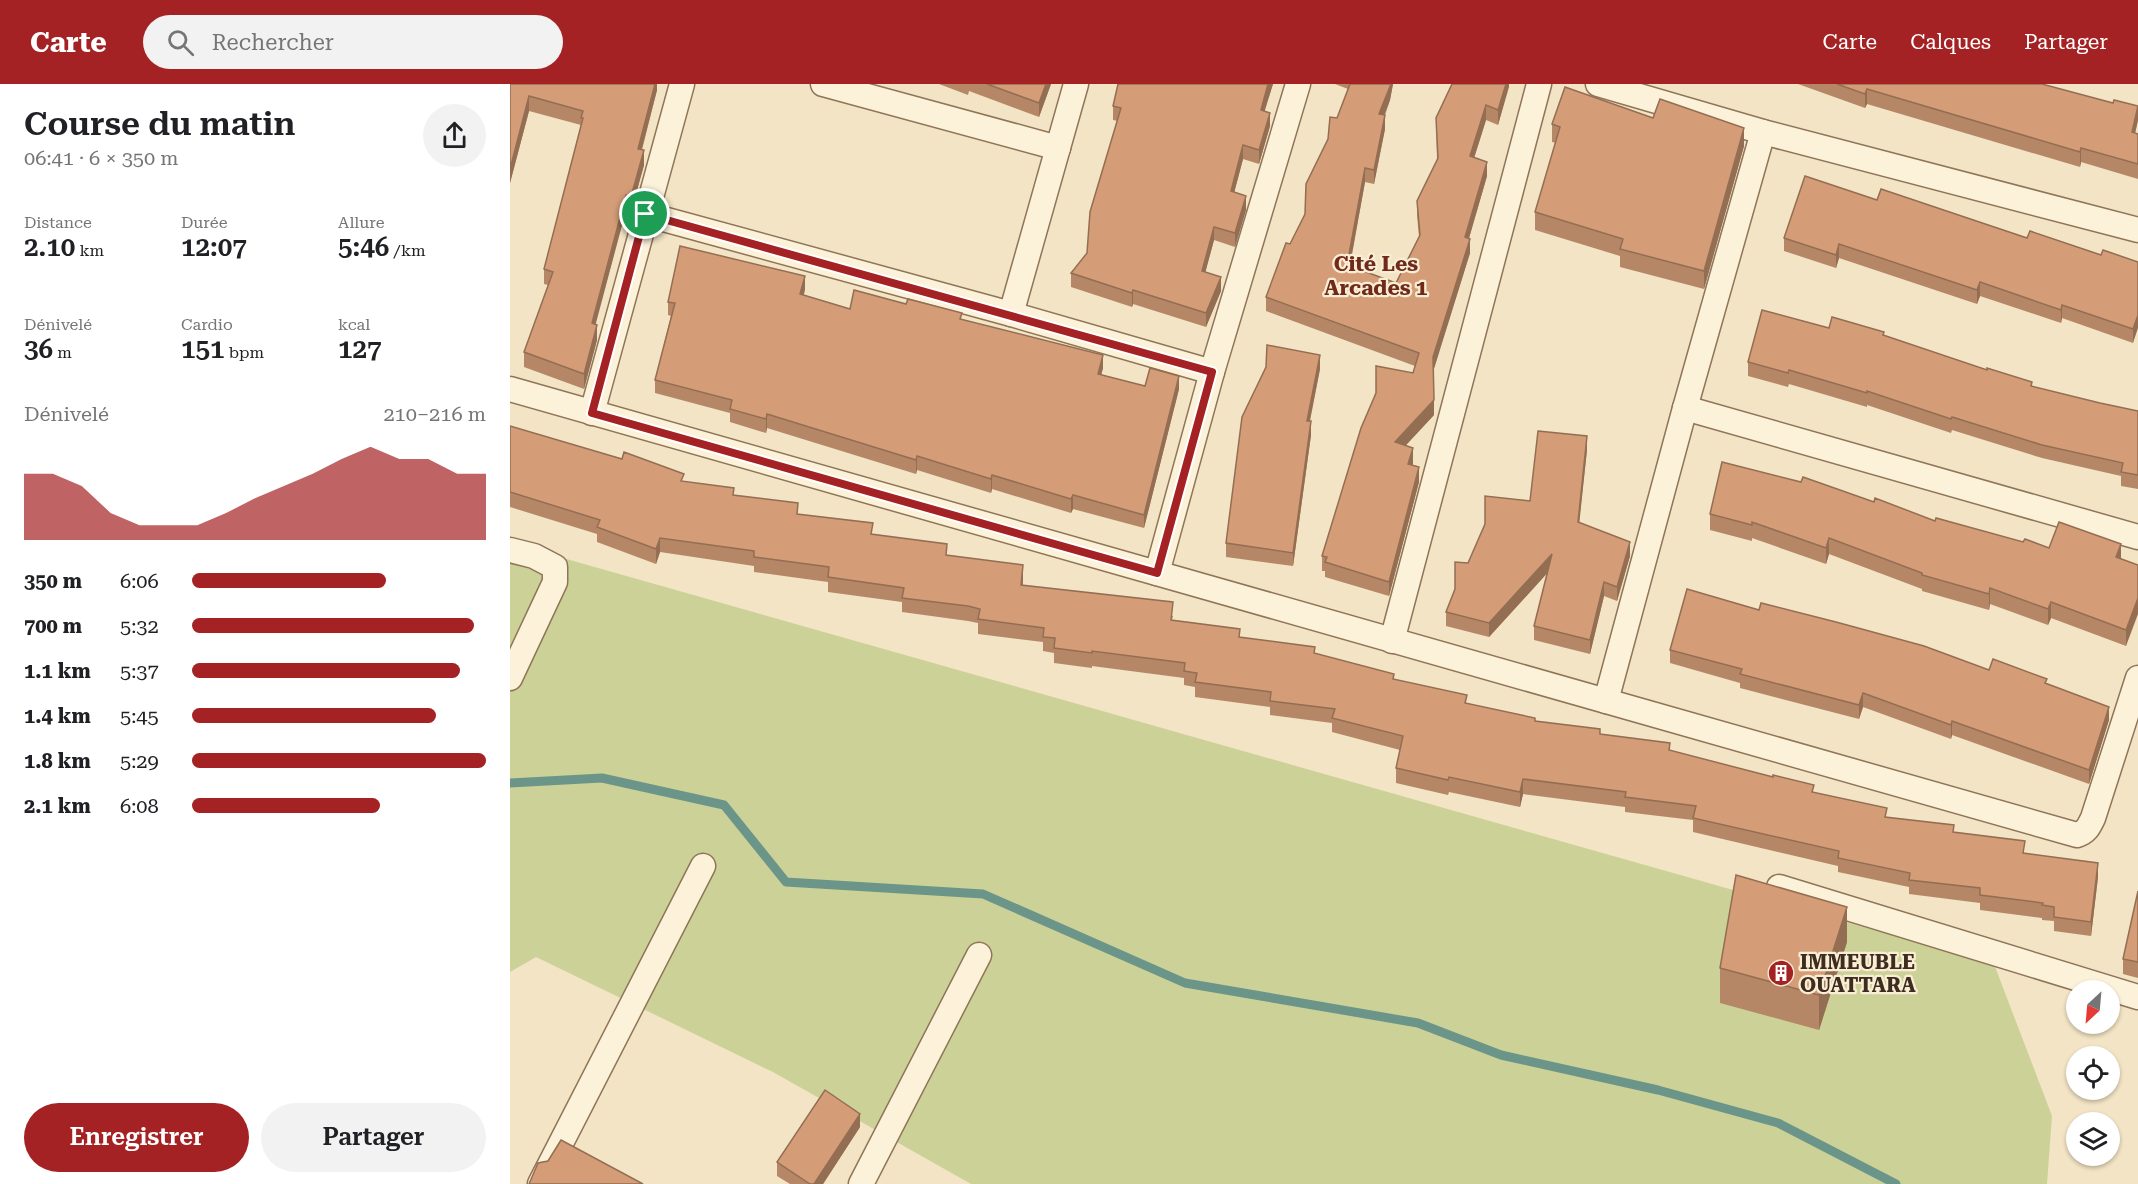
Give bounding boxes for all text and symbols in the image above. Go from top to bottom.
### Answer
search box [143,15,563,69]
text: Carte [30,26,107,59]
icon: search [164,26,197,59]
text: Rechercher [212,30,334,55]
text: Carte [1823,30,1877,54]
text: Calques [1910,30,1991,54]
text: Partager [2024,30,2108,54]
text: Course du matin [24,104,295,143]
button: share [423,104,486,167]
text: 06:41 · 6 × 350 m [24,146,179,170]
pin [619,188,670,239]
icon: arrive [628,197,661,230]
text: Distance [24,213,92,232]
text: Durée [181,213,227,232]
text: Allure [338,213,385,232]
text: 2.10 [24,232,75,262]
text: 12:07 [181,232,247,262]
text: 5:46 [338,232,389,262]
text: km [75,241,104,260]
text: /km [389,241,426,260]
district label: Cité Les Arcades 1 [1324,252,1428,300]
text: Dénivelé [24,315,92,334]
text: Cardio [181,315,233,334]
text: kcal [338,315,370,334]
text: 36 [24,334,53,364]
text: 151 [181,334,225,364]
text: 127 [338,334,382,364]
text: m [53,343,72,362]
text: bpm [225,343,264,362]
text: Dénivelé [24,402,109,426]
text: 210–216 m [383,402,486,426]
text: 350 m [24,569,82,593]
text: 6:06 [120,569,159,593]
text: 700 m [24,614,82,638]
text: 5:32 [120,614,159,638]
text: 1.1 km [24,659,91,683]
text: 5:37 [120,659,159,683]
text: 1.4 km [24,704,91,728]
text: 5:45 [120,704,159,728]
text: 1.8 km [24,749,91,773]
text: 5:29 [120,749,159,773]
text: 2.1 km [24,794,91,818]
text: 6:08 [120,794,159,818]
place label: IMMEUBLE OUATTARA [1800,950,1916,997]
building icon: IMMEUBLE OUATTARA [1766,958,1796,988]
north arrow [2066,980,2120,1034]
map controls [2066,980,2120,1166]
button: locate [2066,1046,2120,1100]
button: Enregistrer [24,1103,249,1172]
button: Partager [261,1103,486,1172]
button: layers [2066,1112,2120,1166]

